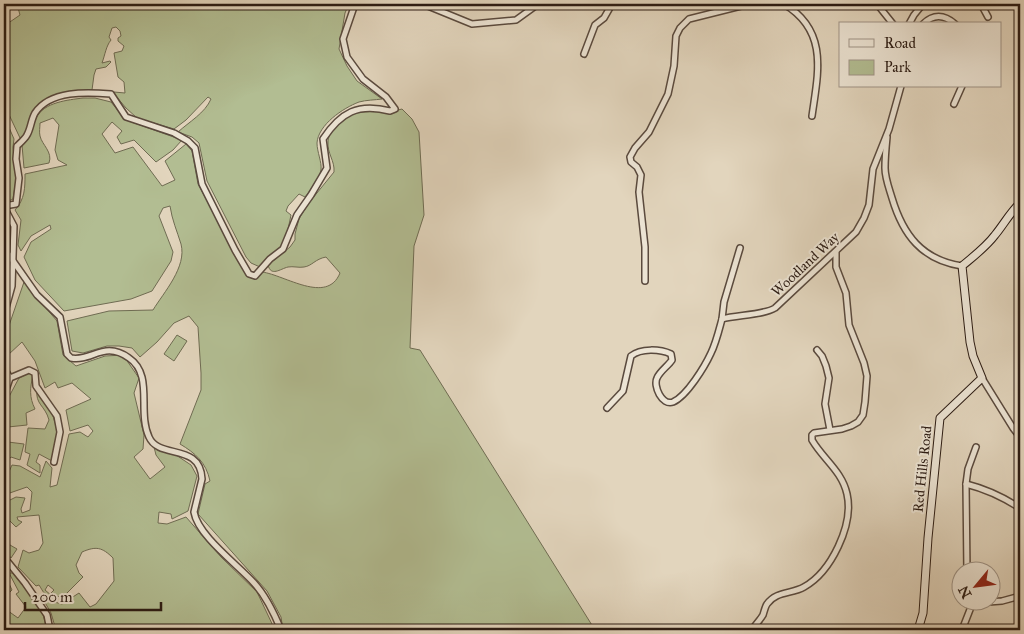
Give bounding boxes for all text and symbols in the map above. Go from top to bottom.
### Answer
legend [839,22,1002,88]
text: Road [884,34,916,52]
text: Park [884,58,911,76]
street label: Woodland Way [768,228,843,300]
street label: Red Hills Road [909,425,936,513]
north arrow [952,562,1002,612]
scale bar [25,579,161,611]
text: N [955,583,975,601]
text: 200 m [32,588,73,606]

